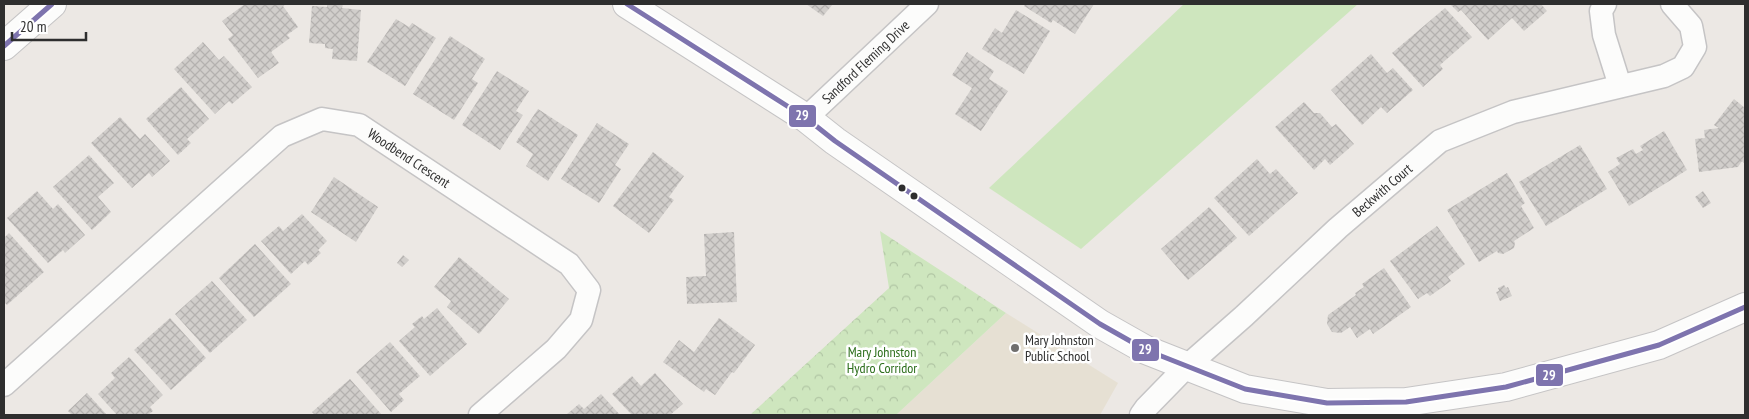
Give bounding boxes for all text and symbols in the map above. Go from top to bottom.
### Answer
scale bar [12,10,86,42]
street label: Sandford Fleming Drive [818,16,913,107]
text: 20 m [20,17,46,36]
line badge: 29 [788,104,817,128]
text: 29 [795,106,809,124]
street label: Woodbend Crescent [364,124,454,192]
street label: Beckwith Court [1349,160,1416,221]
unlabelled marker [897,183,907,193]
unlabelled marker [909,191,919,201]
place label: Mary Johnston Public School [1025,331,1094,365]
line badge: 29 [1131,338,1160,362]
text: 29 [1138,340,1152,358]
marker: Mary Johnston Public School [1009,342,1021,354]
park label: Mary Johnston Hydro Corridor [847,343,917,377]
line badge: 29 [1535,363,1564,387]
text: 29 [1542,366,1556,384]

